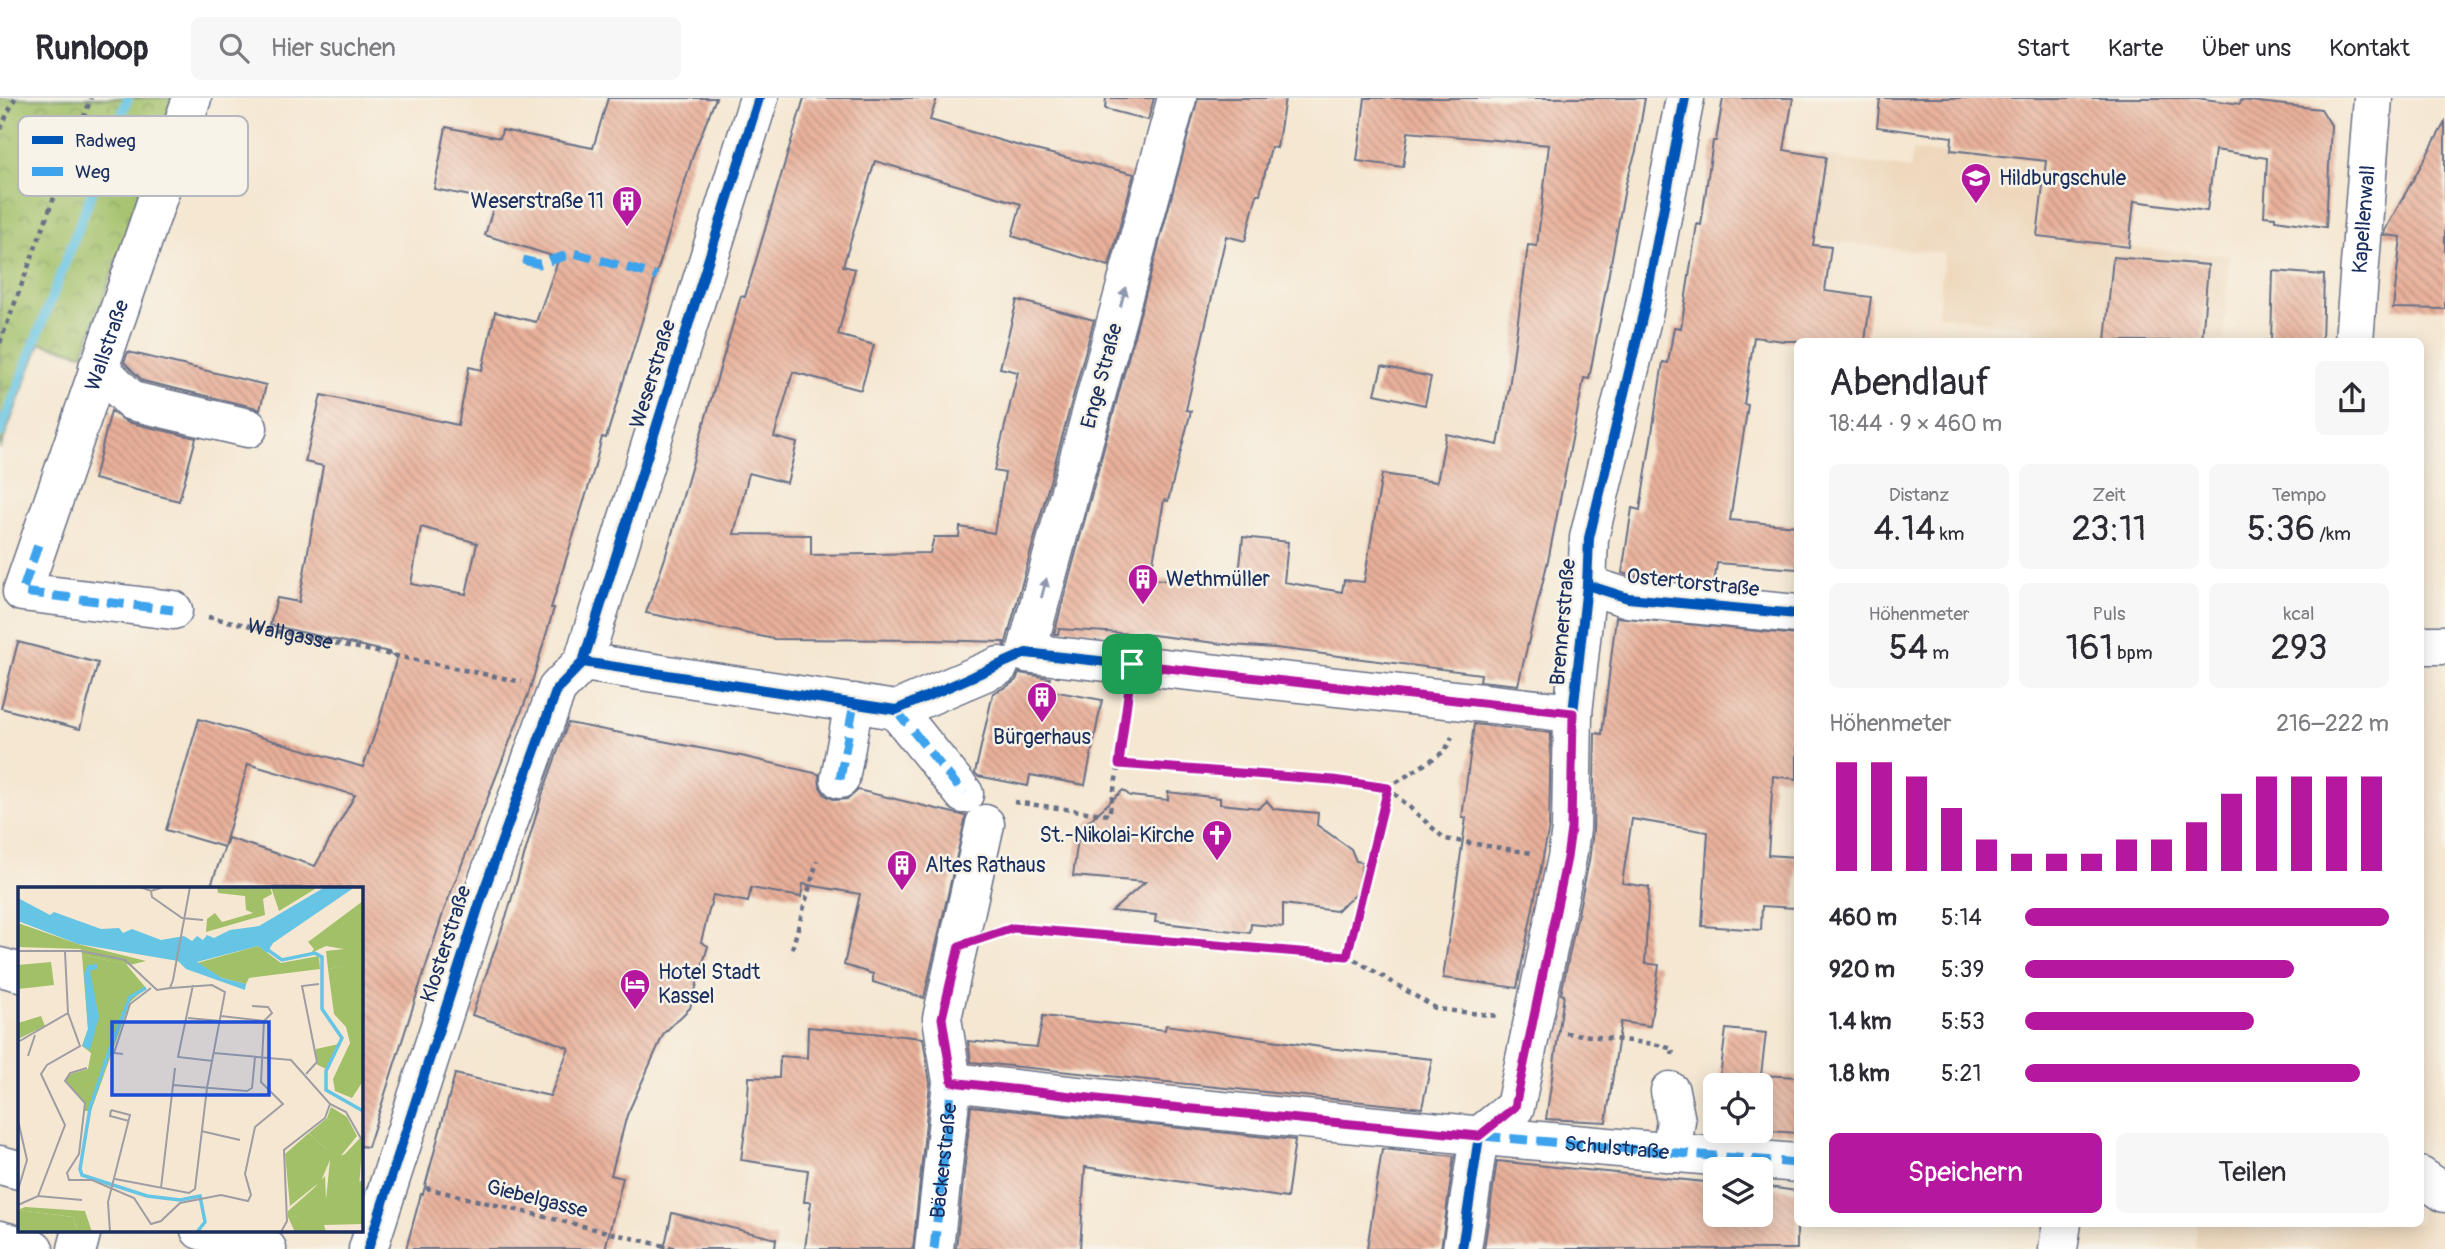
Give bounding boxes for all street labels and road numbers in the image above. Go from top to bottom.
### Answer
street label: Kapellenwall [2346,164,2381,275]
street label: Wallstraße [79,296,135,394]
street label: Weserstraße [624,316,683,432]
street label: Enge Straße [1075,320,1129,432]
street label: Brennerstraße [1544,557,1582,687]
street label: Ostertorstraße [1625,563,1761,603]
street label: Wallgasse [245,612,336,656]
street label: Klosterstraße [414,881,478,1006]
street label: Bäckerstraße [924,1101,963,1220]
street label: Schulstraße [1563,1130,1671,1166]
street label: Giebelgasse [484,1173,591,1225]

